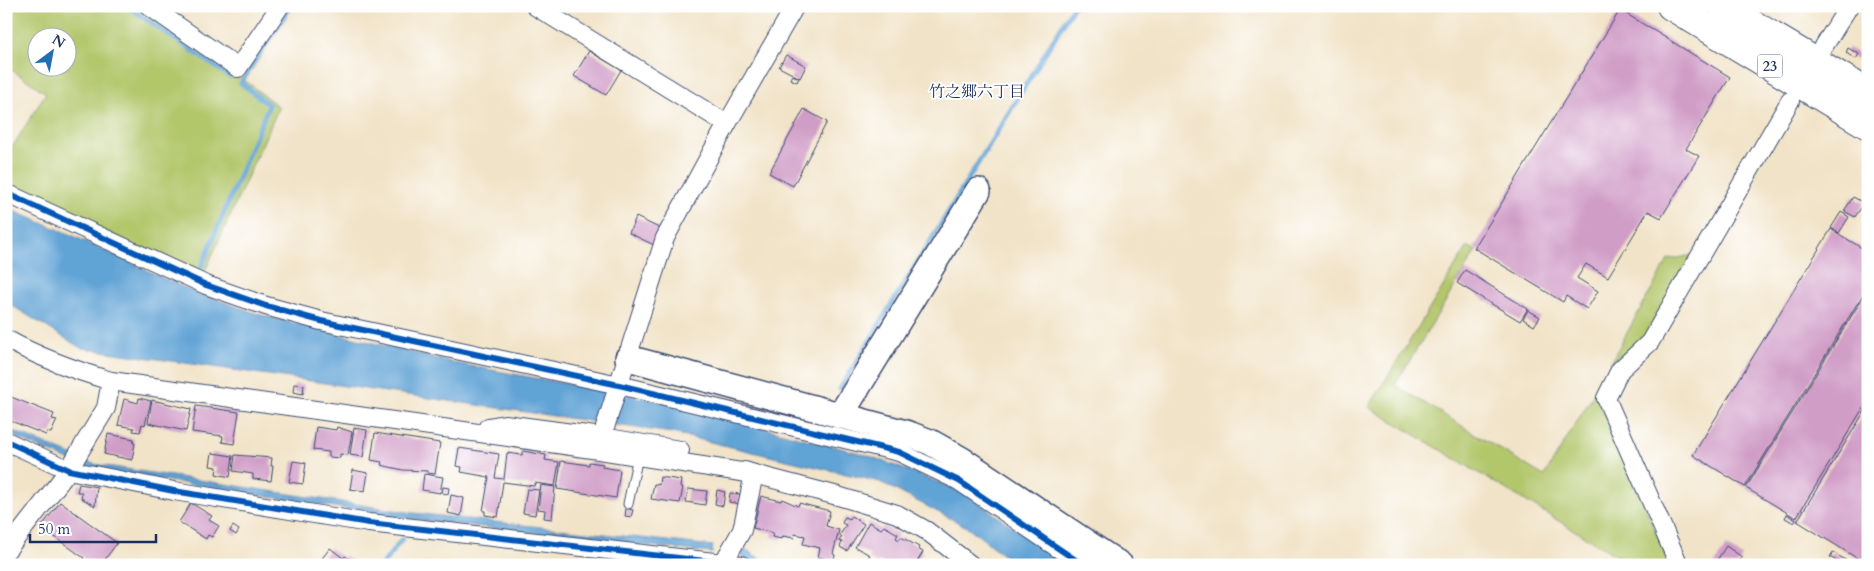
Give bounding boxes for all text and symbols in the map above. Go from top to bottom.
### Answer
north arrow [28,28,78,78]
text: N [48,30,69,53]
road number: 23 [1758,54,1782,78]
district label: 竹之郷六丁目 [929,81,1025,103]
scale bar [30,511,156,543]
text: 50 m [38,519,70,539]

